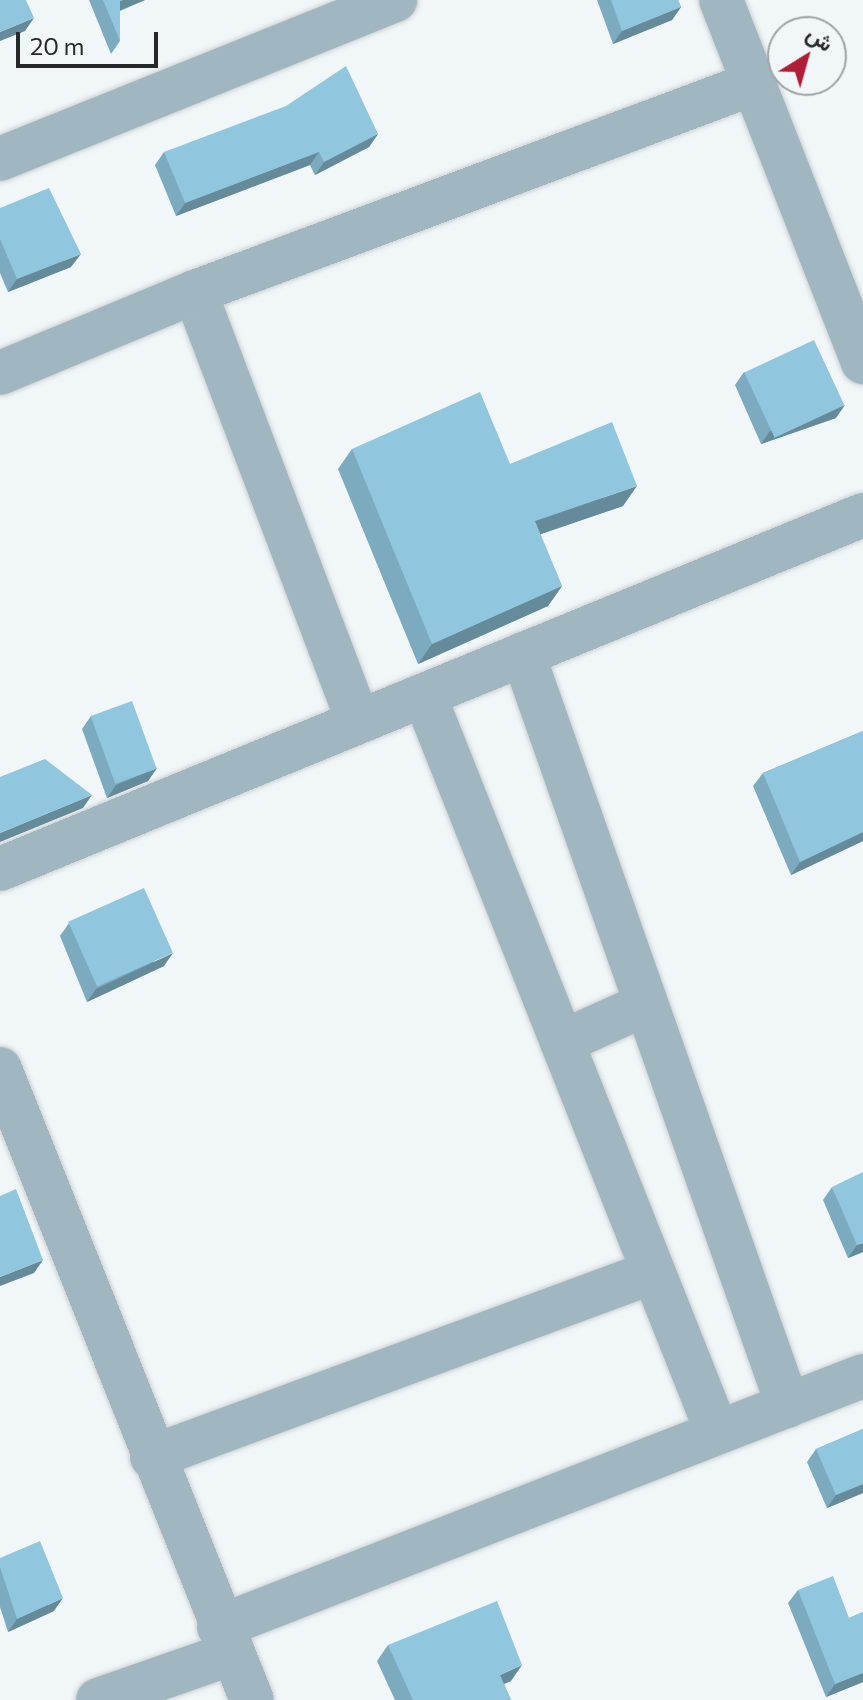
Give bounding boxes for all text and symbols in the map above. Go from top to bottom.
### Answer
scale bar [20,16,162,66]
north arrow [767,16,847,96]
text: ش [802,19,839,57]
text: 20 m [30,31,84,60]

